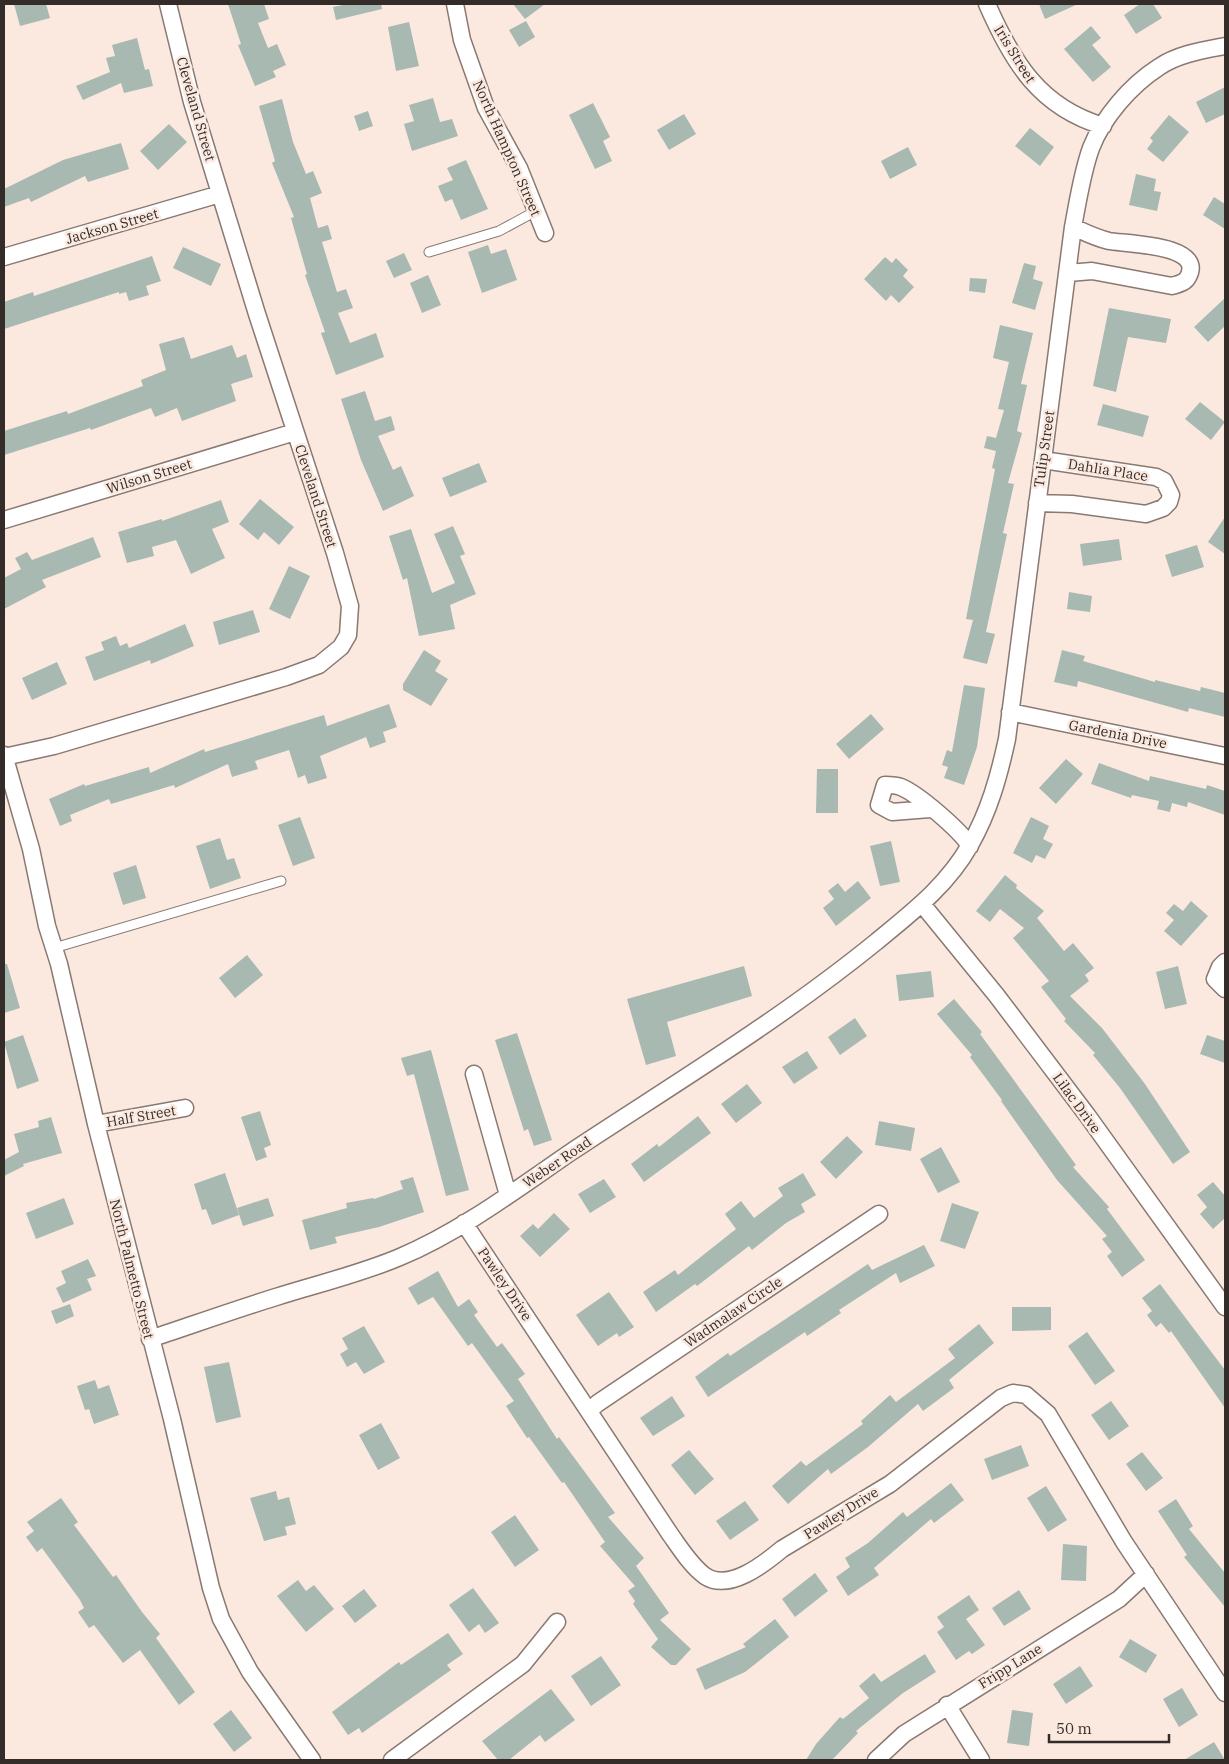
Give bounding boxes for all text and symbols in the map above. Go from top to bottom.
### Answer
street label: Iris Street [990,22,1040,86]
street label: Cleveland Street [173,55,219,163]
street label: North Hampton Street [469,77,545,219]
street label: Jackson Street [64,204,160,248]
street label: Tulip Street [1030,409,1058,489]
street label: Cleveland Street [291,442,341,550]
street label: Wilson Street [104,454,194,498]
street label: Dahlia Place [1067,455,1149,485]
street label: Gardenia Drive [1067,716,1169,752]
street label: Lilac Drive [1049,1069,1105,1137]
street label: Half Street [105,1101,177,1131]
street label: Weber Road [519,1132,595,1192]
street label: North Palmetto Street [106,1197,158,1341]
street label: Pawley Drive [474,1244,536,1324]
street label: Wadmalaw Circle [681,1273,785,1351]
street label: Pawley Drive [800,1483,882,1543]
street label: Fripp Lane [975,1639,1045,1693]
scale bar [1049,1712,1169,1744]
text: 50 m [1056,1719,1092,1738]

